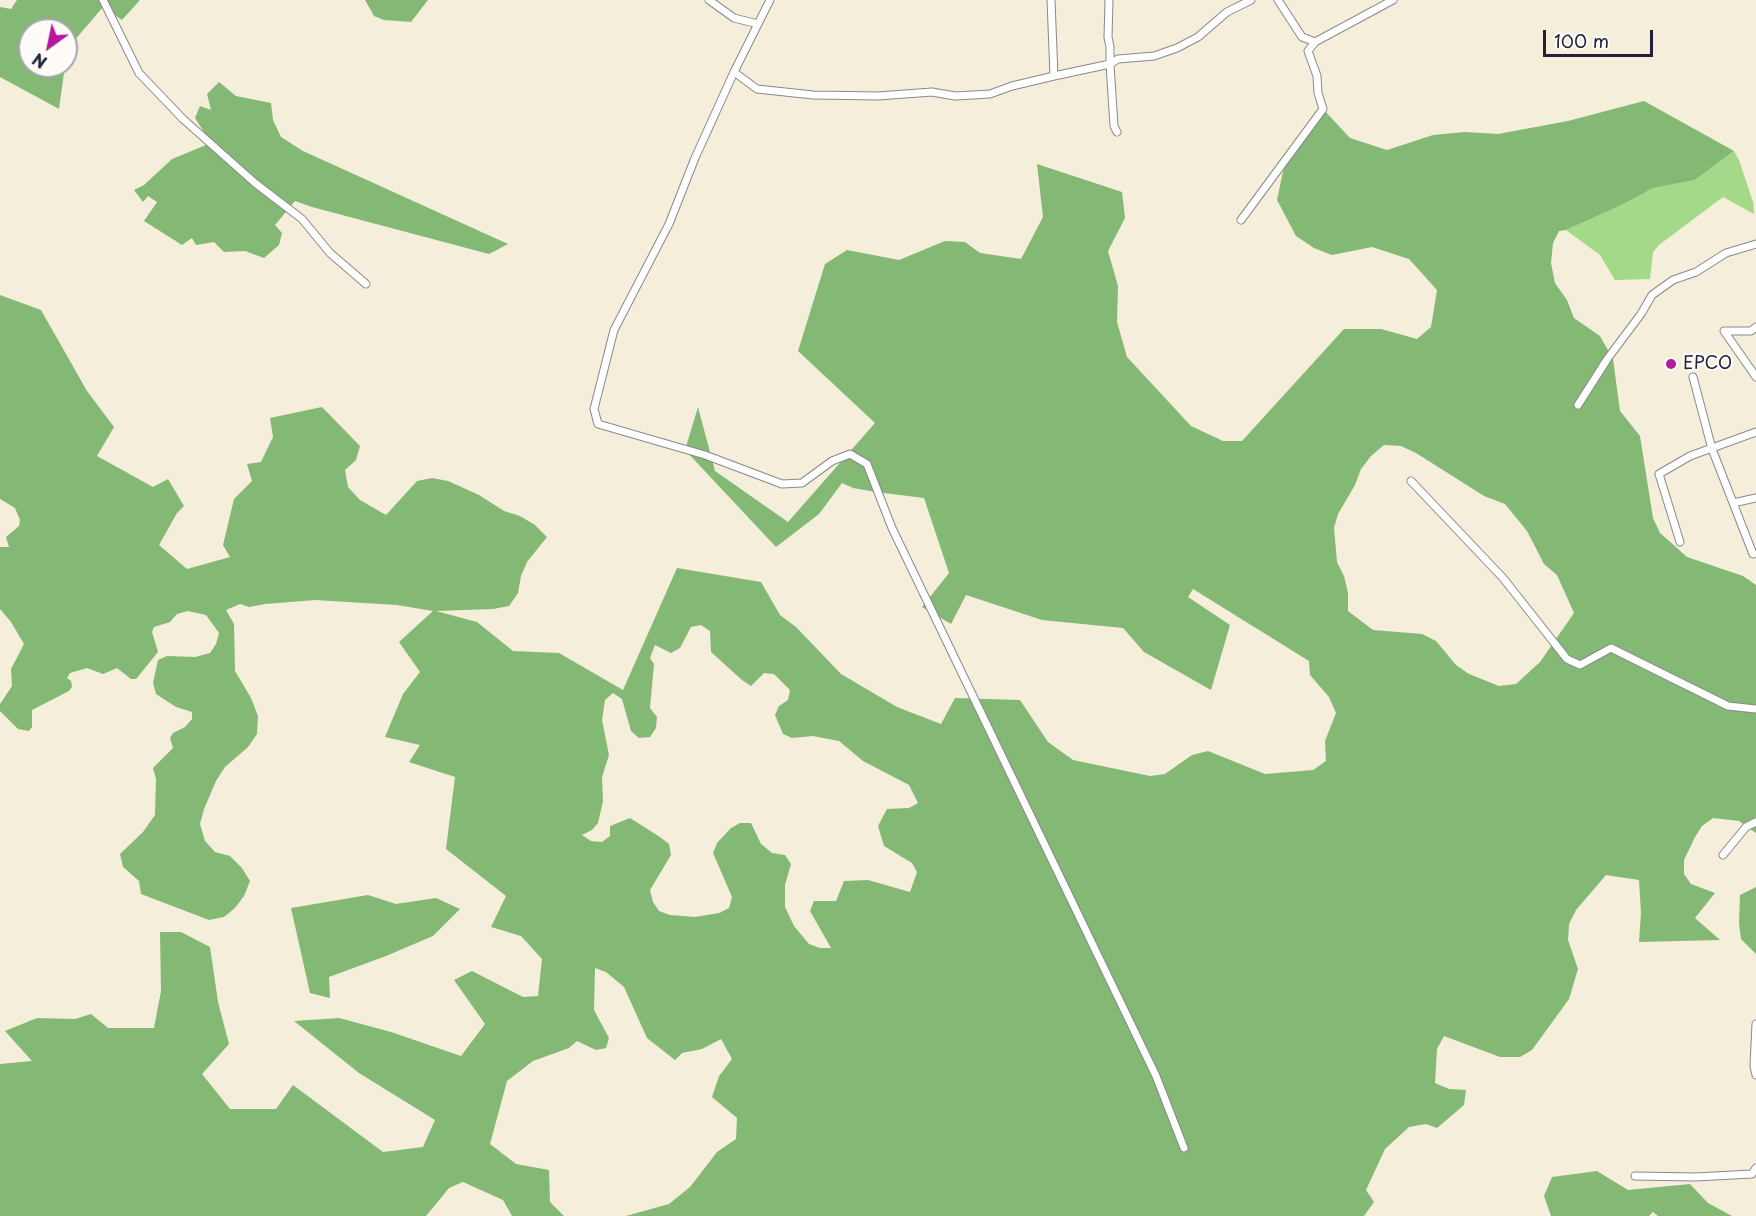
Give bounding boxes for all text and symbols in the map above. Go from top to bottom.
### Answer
north arrow [18,18,78,78]
scale bar [1546,18,1656,56]
text: 100 m [1554,27,1609,54]
text: N [27,48,51,75]
place label: EPCO [1683,353,1732,375]
marker: EPCO [1664,357,1678,371]

